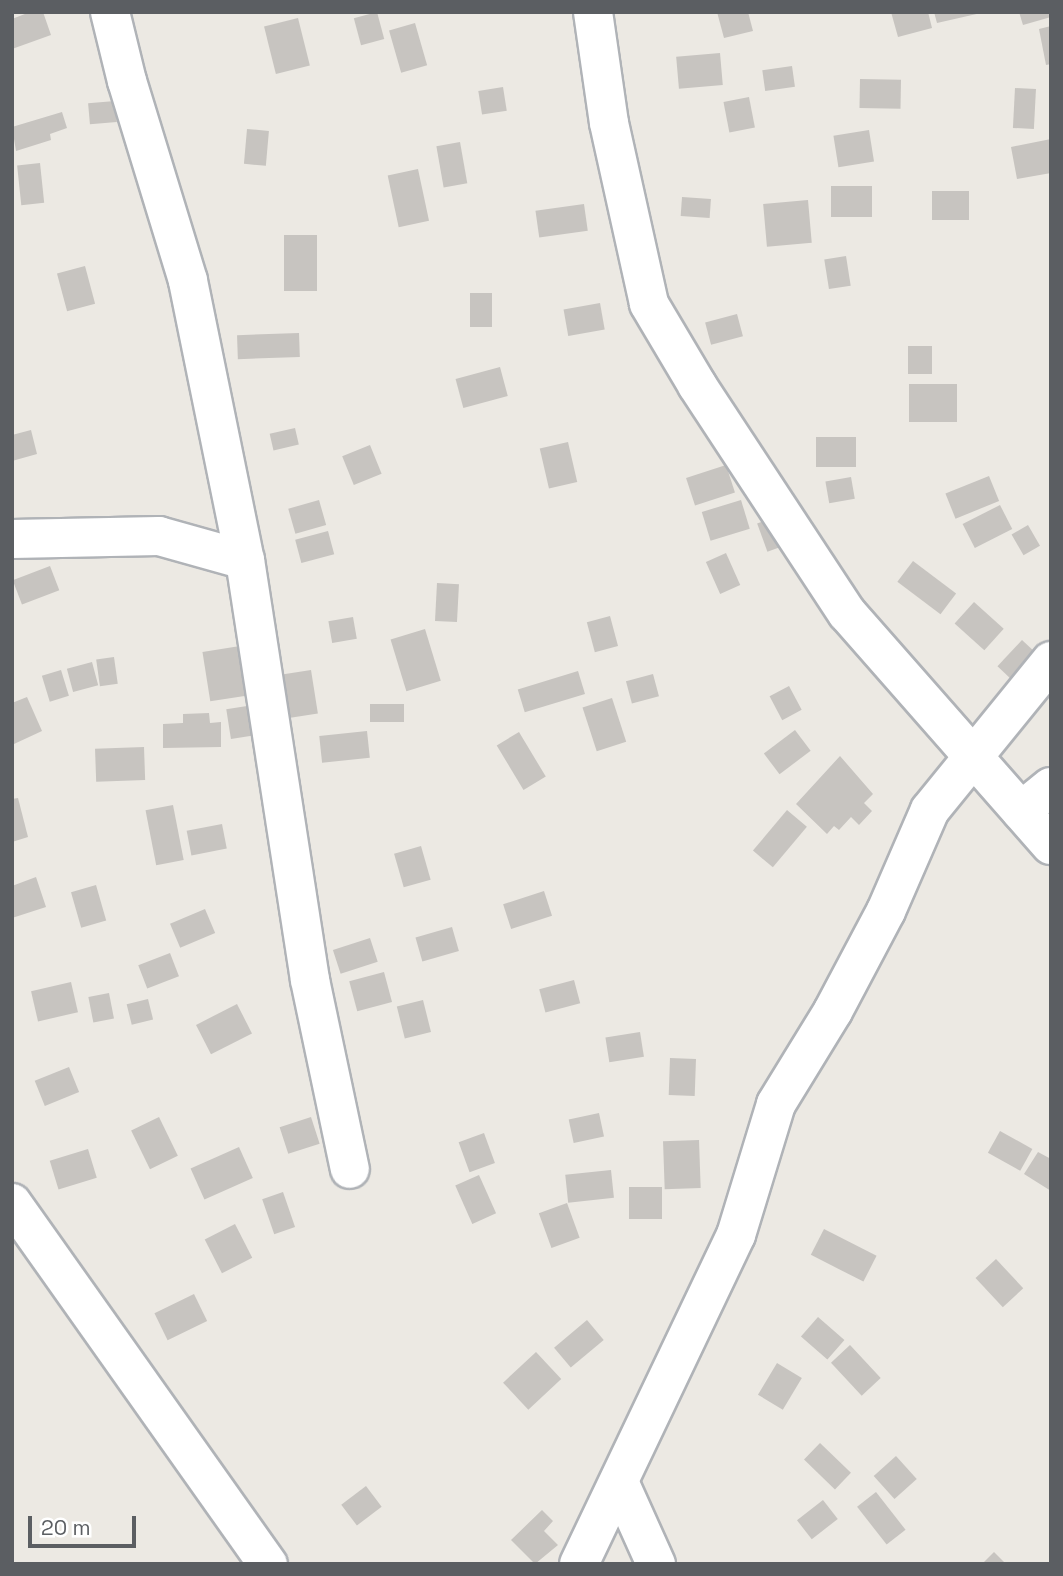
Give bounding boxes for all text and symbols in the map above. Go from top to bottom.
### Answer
scale bar [32,1502,140,1546]
text: 20 m [41,1514,91,1541]

